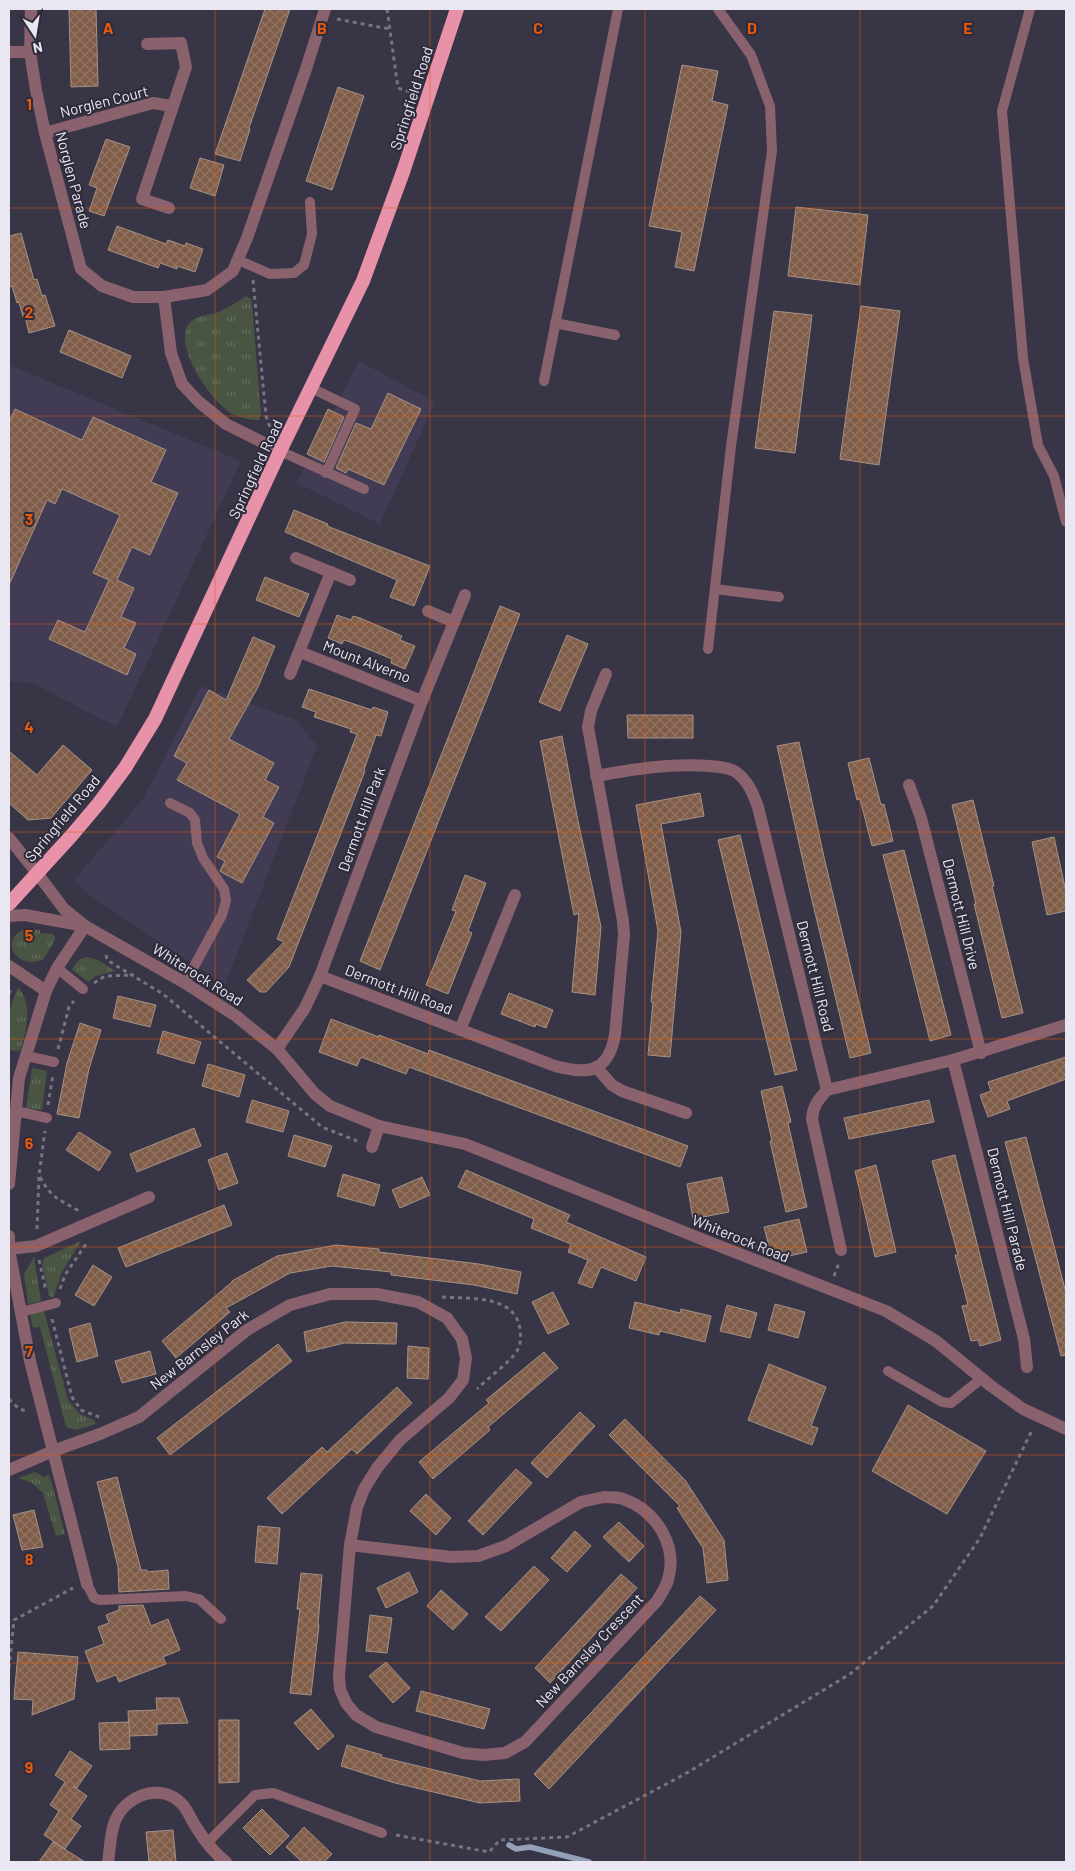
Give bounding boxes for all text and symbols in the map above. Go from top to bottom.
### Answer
north arrow [10,10,60,60]
text: A [103,18,114,37]
text: B [317,18,327,37]
text: C [533,18,543,37]
text: D [747,18,757,37]
text: E [963,18,973,37]
text: N [31,39,44,57]
street label: Springfield Road [386,44,436,152]
street label: Norglen Court [58,81,150,121]
text: 1 [26,94,32,113]
street label: Norglen Parade [52,129,96,231]
text: 2 [25,302,34,321]
street label: Springfield Road [224,417,286,521]
text: 3 [25,509,33,528]
street label: Mount Alverno [321,636,413,686]
text: 4 [24,717,34,736]
street label: Dermott Hill Park [334,764,388,874]
street label: Springfield Road [21,771,103,865]
street label: Dermott Hill Drive [939,857,985,971]
street label: Dermott Hill Road [794,919,838,1033]
text: 5 [25,925,34,944]
street label: Whiterock Road [149,939,247,1009]
street label: Dermott Hill Road [343,960,455,1018]
text: 6 [25,1133,34,1152]
street label: Dermott Hill Parade [984,1146,1032,1272]
street label: Whiterock Road [690,1210,792,1266]
street label: New Barnsley Park [146,1305,252,1393]
text: 7 [25,1341,33,1360]
text: 8 [25,1549,34,1568]
street label: New Barnsley Crescent [531,1589,647,1711]
text: 9 [25,1757,33,1776]

